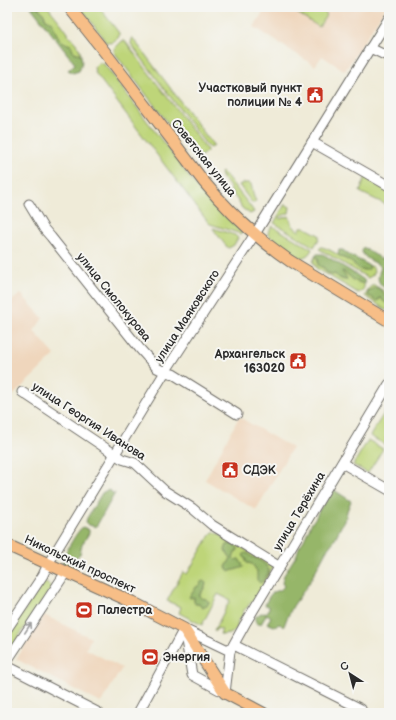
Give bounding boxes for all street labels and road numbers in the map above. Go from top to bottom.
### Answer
street label: Советская улица [168,117,239,200]
street label: улица Смолокурова [73,250,154,345]
street label: улица Маяковского [152,267,223,366]
street label: улица Георгия Иванова [29,379,148,464]
street label: улица Терёхина [270,469,329,553]
street label: Никольский проспект [22,532,138,597]

